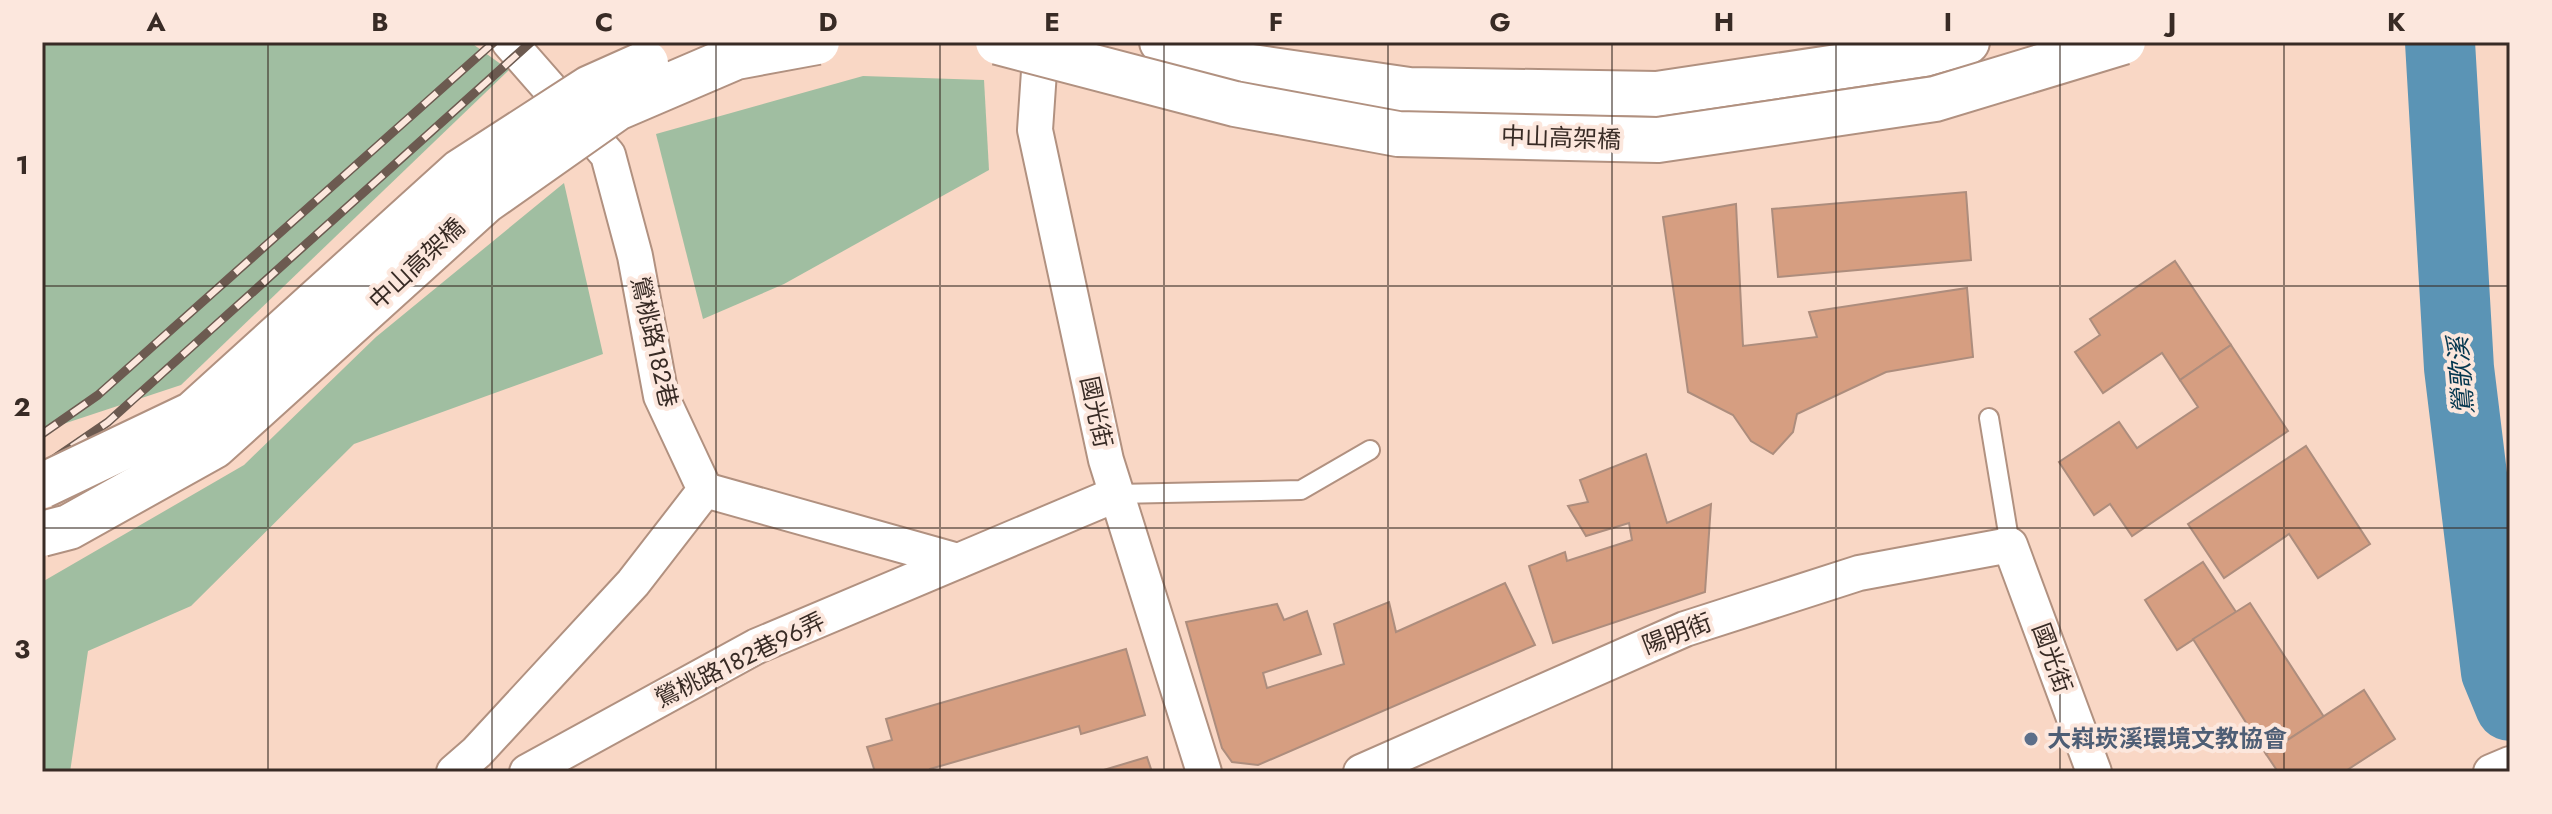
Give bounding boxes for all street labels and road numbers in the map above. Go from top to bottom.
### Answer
street label: 中山高架橋 [1500,118,1622,157]
street label: 中山高架橋 [361,210,472,317]
street label: 鶯桃路182巷 [622,273,687,411]
street label: 國光街 [1072,373,1121,451]
street label: 鶯桃路182巷96弄 [649,603,831,716]
street label: 陽明街 [1637,604,1717,663]
street label: 國光街 [2024,618,2081,698]

